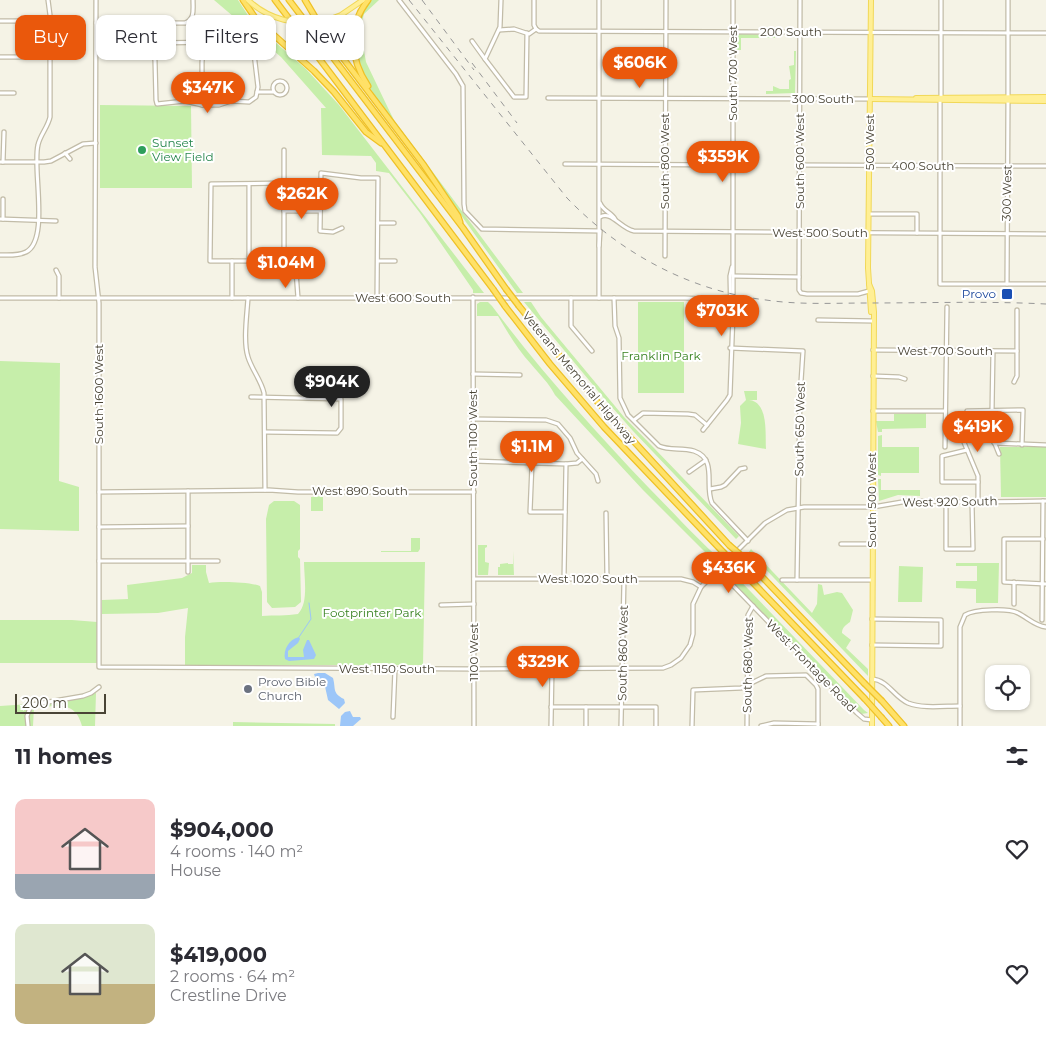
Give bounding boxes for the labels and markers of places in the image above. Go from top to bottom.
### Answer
pin: $606K [605,46,675,89]
pin: $347K [173,72,243,114]
place label: Sunset View Field [152,135,214,164]
pin: $359K [688,140,758,183]
marker: Sunset View Field [136,144,148,156]
pin: $262K [267,178,337,220]
pin: $1.04M [245,246,327,289]
place label: Provo [962,286,996,301]
marker: Provo [1000,287,1014,301]
pin: $703K [687,294,757,337]
pin: $904K [297,366,367,408]
pin: $419K [943,410,1013,453]
pin: $1.1M [497,430,567,473]
pin: $436K [694,552,764,594]
pin: $329K [508,646,578,688]
place label: Provo Bible Church [258,674,326,703]
marker: Provo Bible Church [242,683,254,695]

